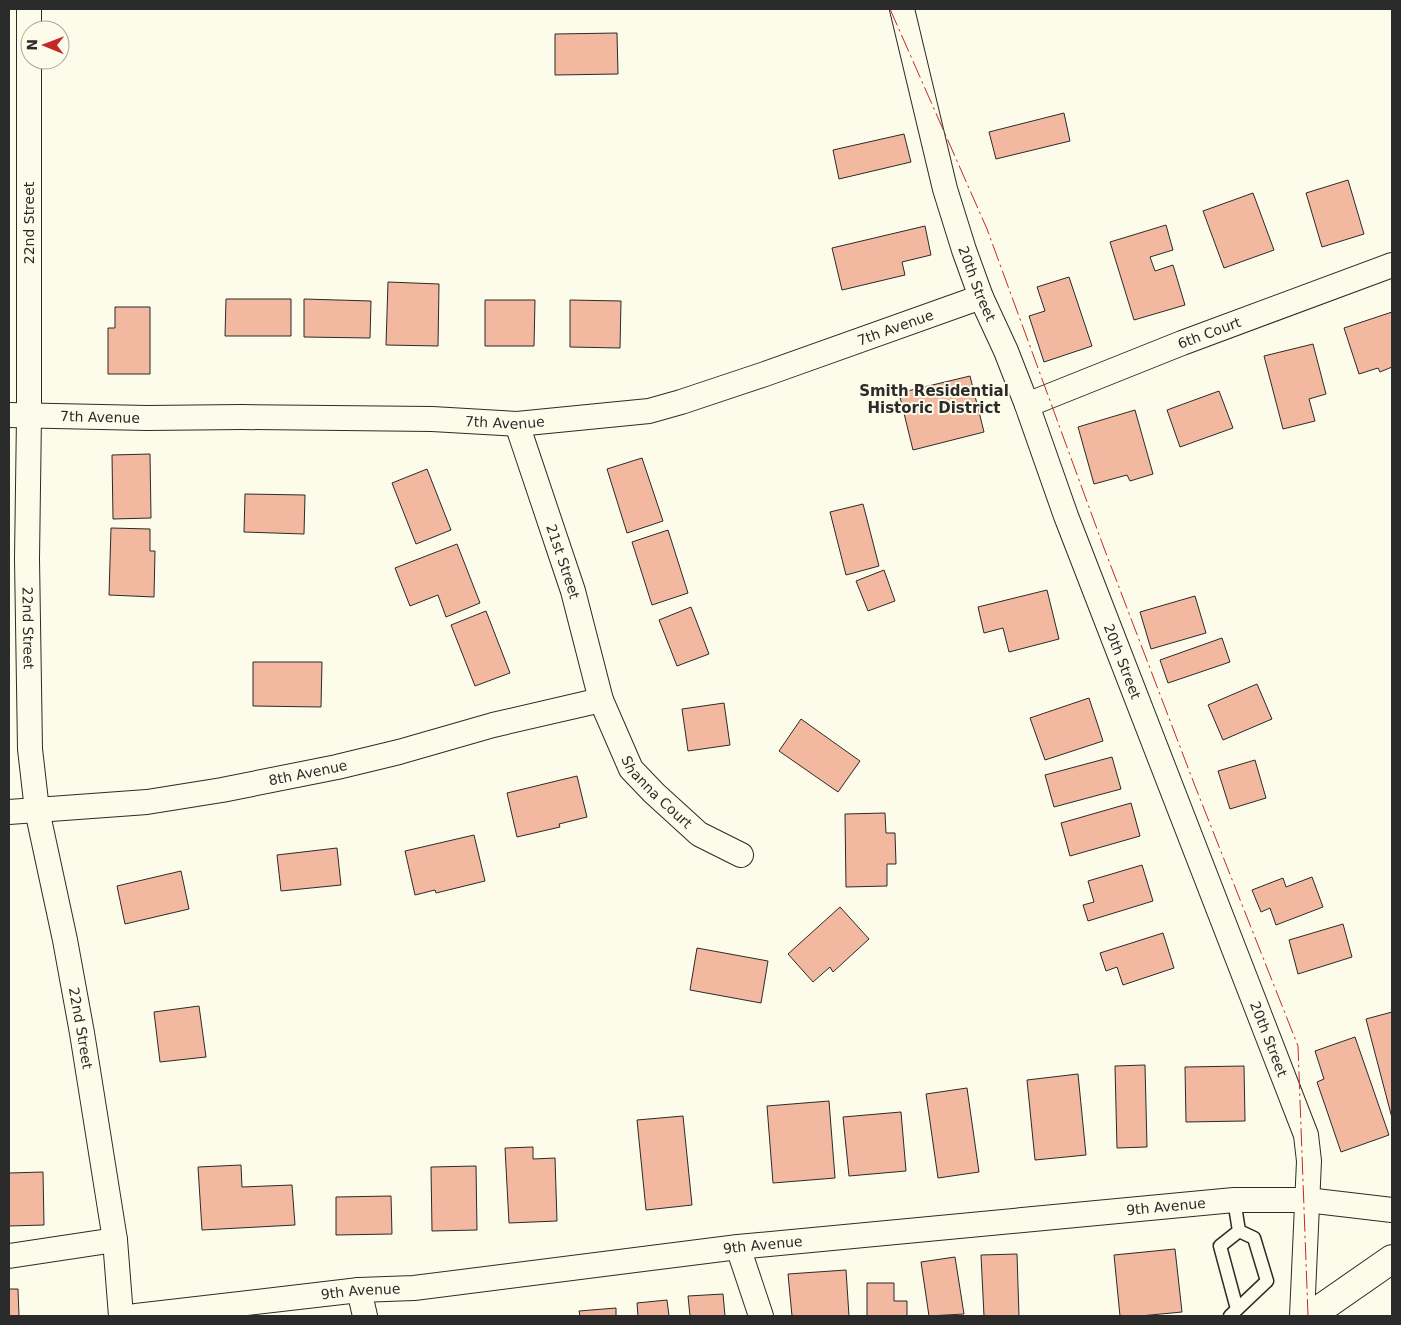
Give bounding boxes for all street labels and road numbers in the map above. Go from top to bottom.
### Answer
street label: 22nd Street [21,181,37,264]
street label: 20th Street [955,244,999,324]
street label: 7th Avenue [855,307,936,348]
street label: 6th Court [1175,314,1244,352]
street label: 7th Avenue [60,408,140,426]
street label: 7th Avenue [465,413,545,432]
street label: 21st Street [543,522,583,601]
street label: 22nd Street [19,587,37,670]
street label: 20th Street [1101,622,1144,702]
street label: Shanna Court [618,753,696,832]
street label: 8th Avenue [267,757,349,788]
street label: 22nd Street [66,986,96,1071]
street label: 20th Street [1247,999,1291,1079]
street label: 9th Avenue [1125,1195,1206,1218]
street label: 9th Avenue [722,1233,803,1257]
street label: 9th Avenue [320,1281,401,1302]

